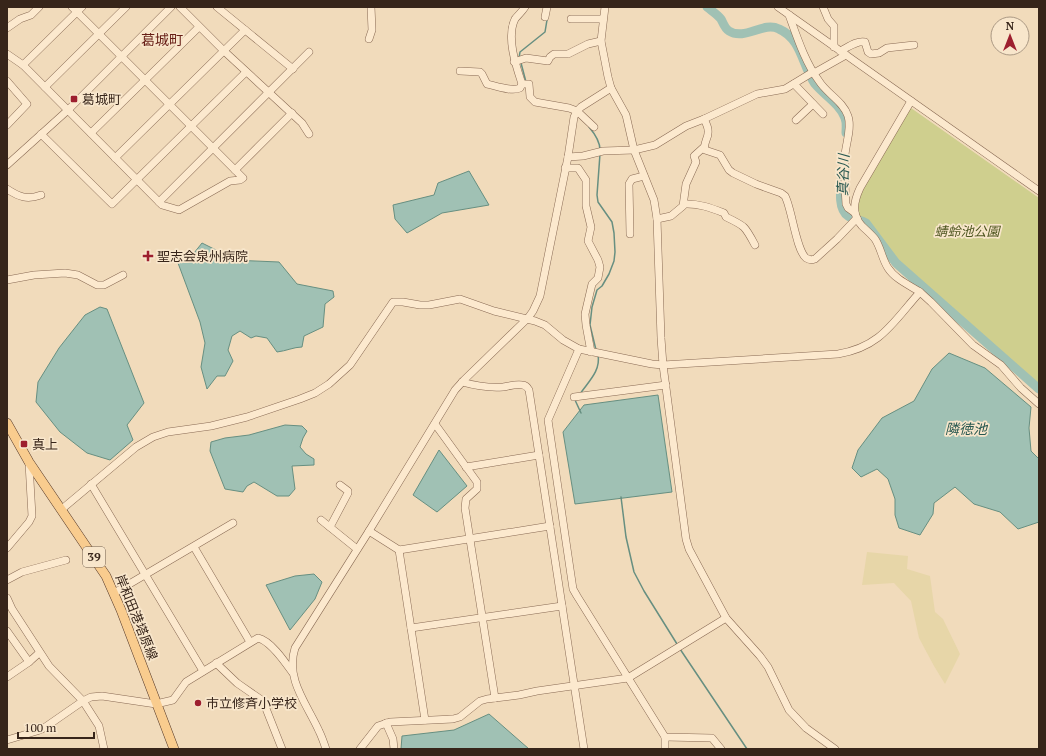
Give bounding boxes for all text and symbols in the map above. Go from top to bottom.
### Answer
north arrow [990,16,1030,56]
text: N [1006,19,1015,33]
district label: 葛城町 [141,30,183,49]
place label: 葛城町 [82,90,121,108]
marker: 葛城町 [69,94,79,104]
water label: 真谷川 [832,152,853,196]
park label: 蜻蛉池公園 [934,222,1001,240]
place label: 聖志会泉州病院 [157,247,248,265]
marker: 聖志会泉州病院 [142,250,154,262]
water label: 隣徳池 [945,419,989,438]
place label: 真上 [32,435,58,453]
marker: 真上 [19,439,29,449]
road number: 39 [83,547,105,567]
street label: 岸和田港塔原線 [112,571,162,663]
place label: 市立修斉小学校 [206,694,297,712]
marker: 市立修斉小学校 [193,698,203,708]
scale bar [18,714,94,740]
text: 100 m [24,720,57,735]

